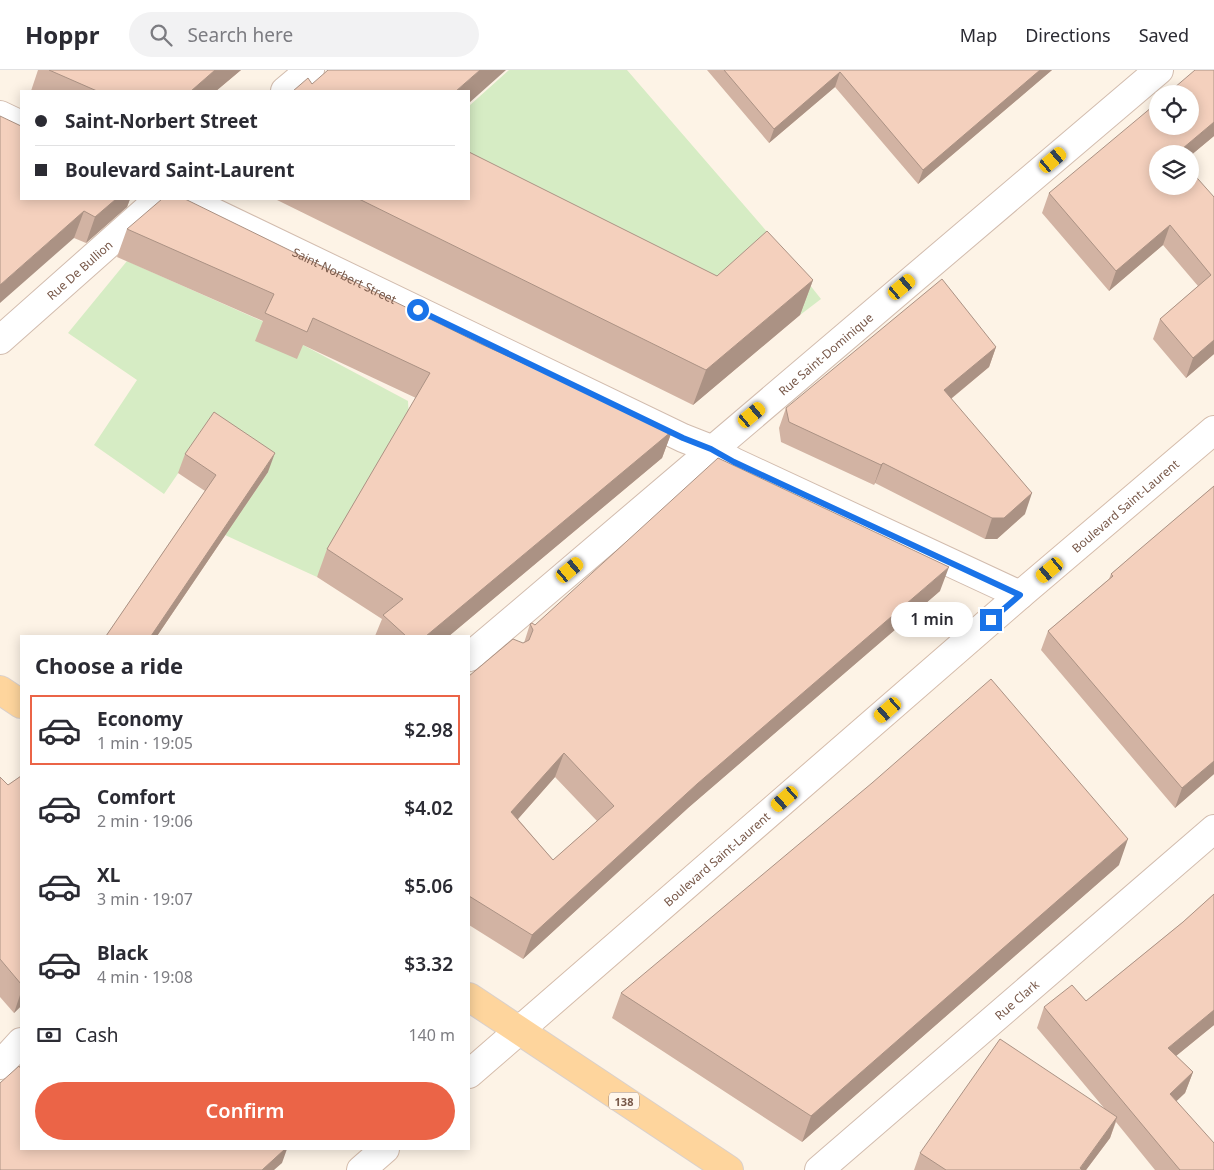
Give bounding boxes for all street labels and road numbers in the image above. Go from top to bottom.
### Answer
street label: Rue De Bullion [43,236,116,303]
street label: Saint-Norbert Street [290,243,400,308]
street label: Rue Saint-Dominique [774,308,877,399]
street label: Boulevard Saint-Laurent [1068,455,1183,556]
street label: Boulevard Saint-Laurent [660,807,774,910]
street label: Rue Clark [991,975,1043,1023]
road number: 138 [609,1092,639,1110]

